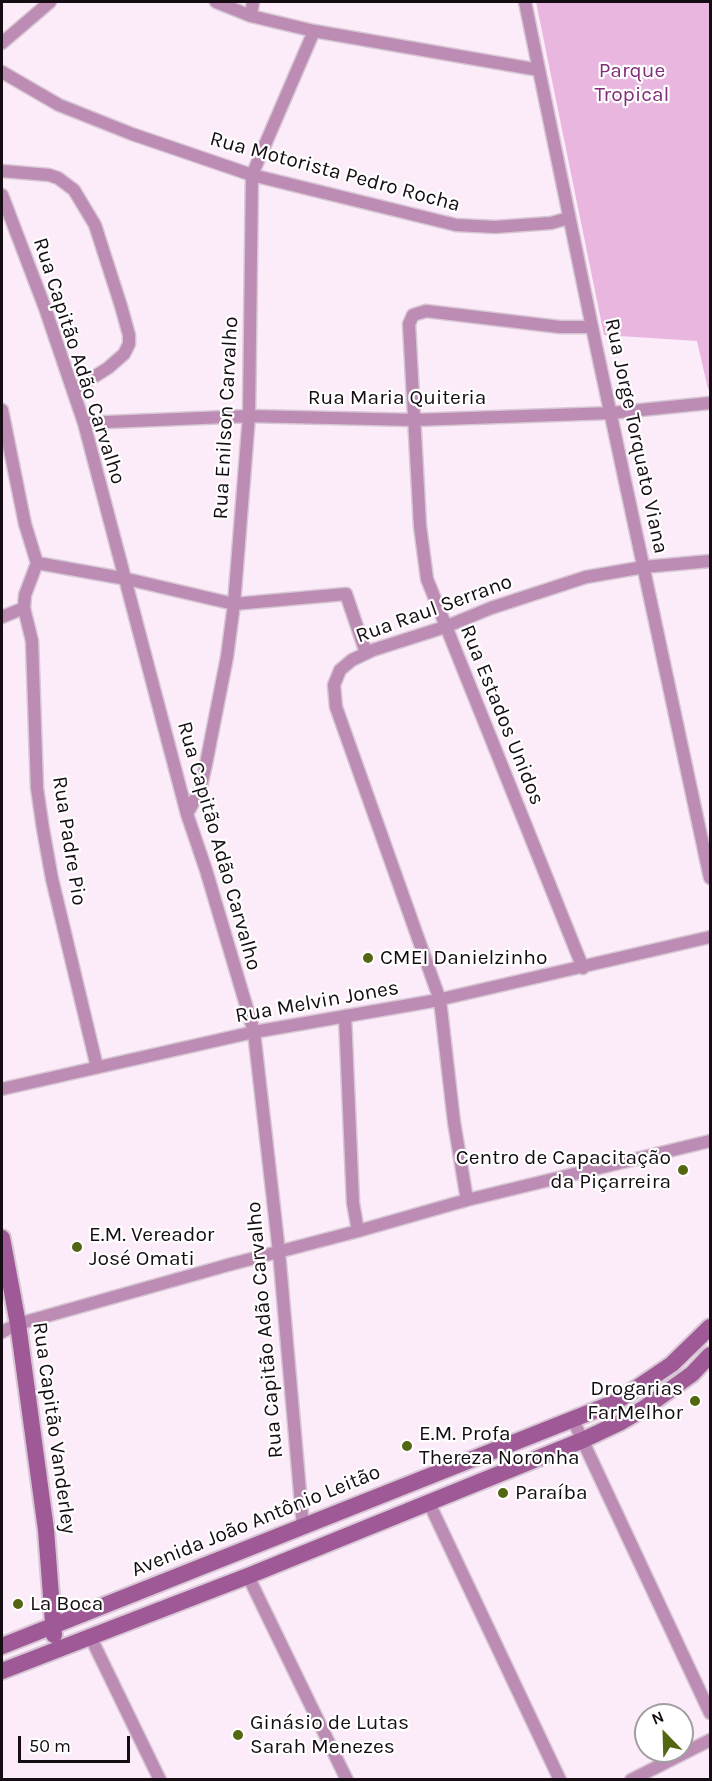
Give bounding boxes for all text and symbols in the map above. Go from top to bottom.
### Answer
park label: Parque Tropical [595,58,669,108]
street label: Rua Motorista Pedro Rocha [207,126,463,218]
street label: Rua Capitão Adão Carvalho [27,235,131,487]
street label: Rua Enilson Carvalho [208,316,244,520]
street label: Rua Jorge Torquato Viana [599,316,673,556]
street label: Rua Maria Quiteria [308,385,486,411]
street label: Rua Raul Serrano [352,569,516,649]
street label: Rua Estados Unidos [454,621,550,809]
street label: Rua Capitão Adão Carvalho [171,719,267,973]
street label: Rua Padre Pio [46,775,92,907]
place label: CMEI Danielzinho [380,945,547,971]
marker: CMEI Danielzinho [361,951,375,965]
street label: Rua Melvin Jones [233,975,401,1029]
place label: Centro de Capacitação da Piçarreira [456,1145,671,1195]
marker: Centro de Capacitação da Piçarreira [676,1163,690,1177]
street label: Rua Capitão Adão Carvalho [241,1201,289,1459]
place label: E.M. Vereador José Omati [89,1222,214,1272]
marker: E.M. Vereador José Omati [70,1240,84,1254]
street label: Rua Capitão Vanderley [27,1320,81,1536]
place label: Drogarias FarMelhor [587,1376,683,1426]
marker: Drogarias FarMelhor [688,1394,702,1408]
place label: E.M. Profª Thereza Noronha [419,1421,580,1471]
marker: E.M. Profª Thereza Noronha [400,1439,414,1453]
street label: Avenida João Antônio Leitão [128,1459,384,1583]
place label: Paraíba [515,1480,588,1506]
marker: Paraíba [496,1486,510,1500]
place label: La Boca [30,1591,103,1617]
marker: La Boca [11,1597,25,1611]
north arrow [634,1703,694,1763]
text: N [649,1707,667,1729]
place label: Ginásio de Lutas Sarah Menezes [250,1710,409,1760]
scale bar [21,1724,134,1762]
marker: Ginásio de Lutas Sarah Menezes [231,1728,245,1742]
text: 50 m [29,1735,71,1757]

